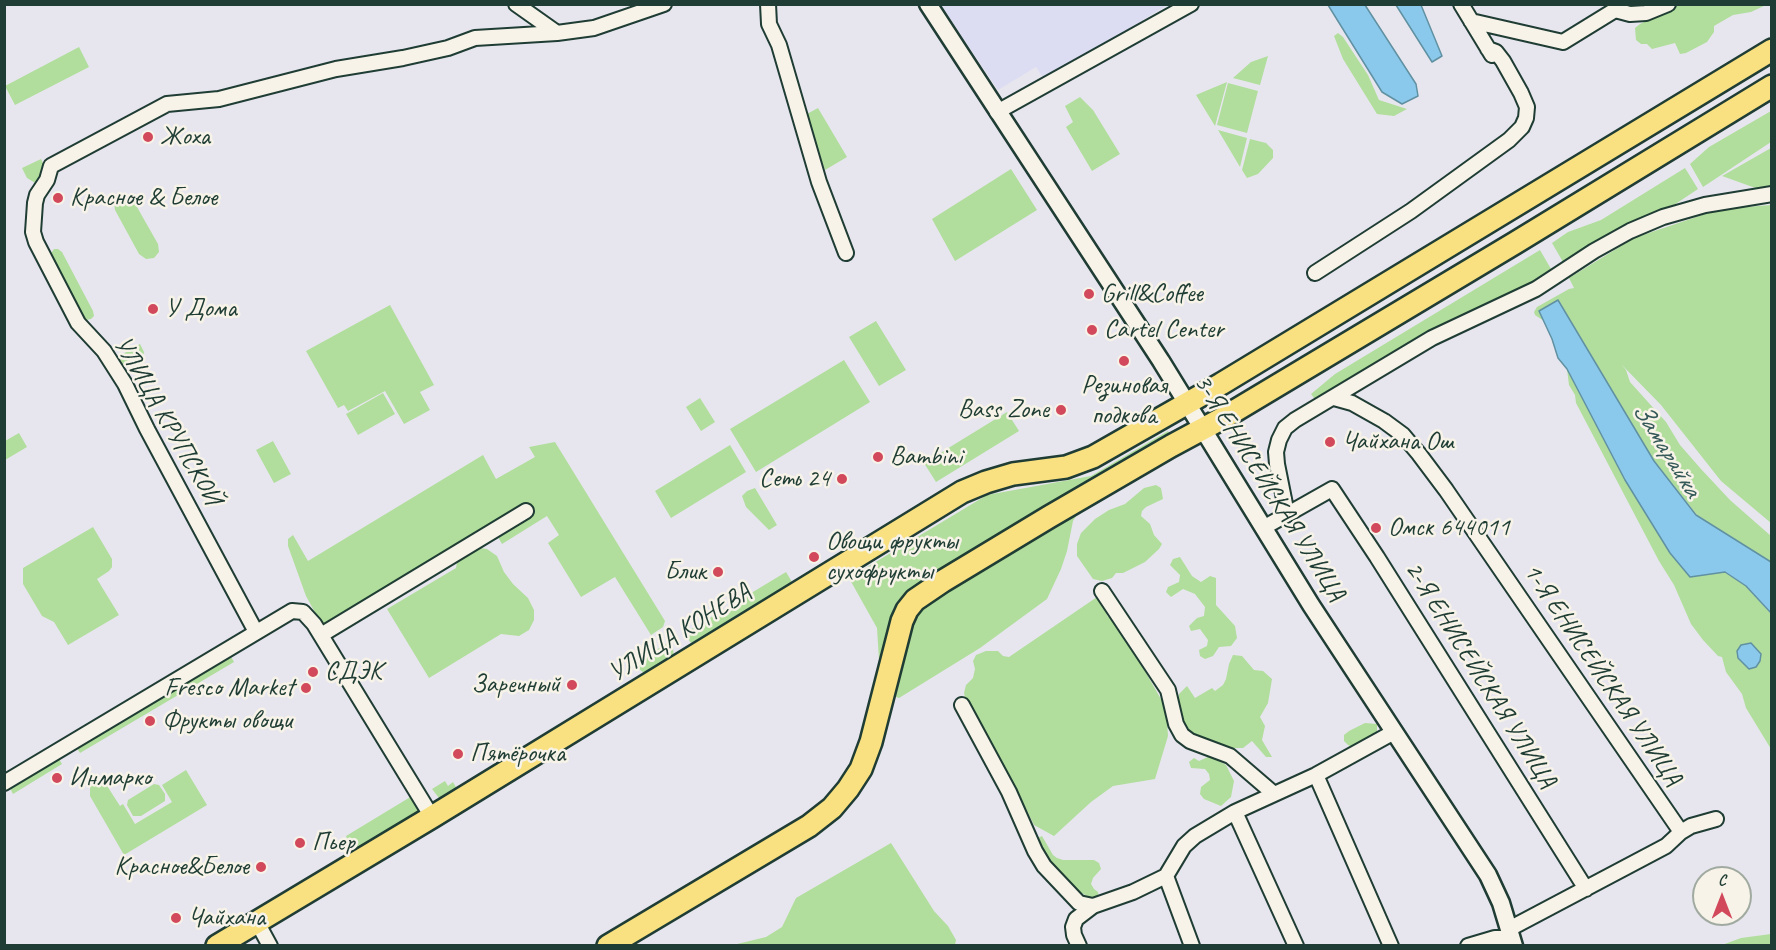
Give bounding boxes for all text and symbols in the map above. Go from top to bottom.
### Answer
place label: Жоха [160,121,210,153]
marker: Жоха [141,130,155,144]
place label: Красное & Белое [70,182,217,214]
marker: Красное & Белое [51,191,65,205]
place label: Grill&Coffee [1101,278,1203,310]
marker: Grill&Coffee [1082,287,1096,301]
place label: У Дома [165,293,237,325]
marker: У Дома [146,302,160,316]
place label: Cartel Center [1104,314,1224,346]
marker: Cartel Center [1085,323,1099,337]
street label: УЛИЦА КРУПСКОЙ [106,331,228,511]
marker: Резиновая подкова [1117,354,1131,368]
street label: 3-Я ЕНИСЕЙСКАЯ УЛИЦА [1186,369,1352,607]
place label: Резиновая подкова [1081,370,1167,431]
place label: Bass Zone [958,394,1049,426]
water label: Замарайка [1624,397,1708,503]
marker: Bass Zone [1054,403,1068,417]
place label: Чайхана Ош [1342,426,1454,458]
marker: Чайхана Ош [1323,435,1337,449]
place label: Bambini [890,441,962,473]
marker: Bambini [871,450,885,464]
place label: Сеть 24 [759,463,830,495]
marker: Сеть 24 [835,472,849,486]
place label: Омск 644011 [1388,512,1510,544]
marker: Омск 644011 [1369,521,1383,535]
place label: Овощи фрукты сухофрукты [826,526,958,588]
marker: Овощи фрукты сухофрукты [807,550,821,564]
place label: Блик [664,556,706,588]
street label: 2-Я ЕНИСЕЙСКАЯ УЛИЦА [1397,556,1563,794]
street label: 1-Я ЕНИСЕЙСКАЯ УЛИЦА [1516,558,1688,792]
marker: Блик [711,565,725,579]
street label: УЛИЦА КОНЕВА [603,577,757,689]
place label: СДЭК [325,656,382,688]
marker: СДЭК [306,665,320,679]
place label: Заречный [471,669,560,701]
place label: Fresco Market [165,672,294,704]
marker: Заречный [565,678,579,692]
marker: Fresco Market [299,681,313,695]
place label: Фрукты овощи [162,705,292,737]
marker: Фрукты овощи [143,714,157,728]
place label: Пятёрочка [470,738,565,770]
marker: Пятёрочка [451,747,465,761]
place label: Инмарко [69,762,151,794]
marker: Инмарко [50,771,64,785]
place label: Пьер [312,827,354,859]
marker: Пьер [293,836,307,850]
place label: Красное&Белое [114,851,249,883]
marker: Красное&Белое [254,860,268,874]
north arrow [1692,866,1752,926]
text: С [1718,870,1726,890]
place label: Чайхана [188,902,265,934]
marker: Чайхана [169,911,183,925]

